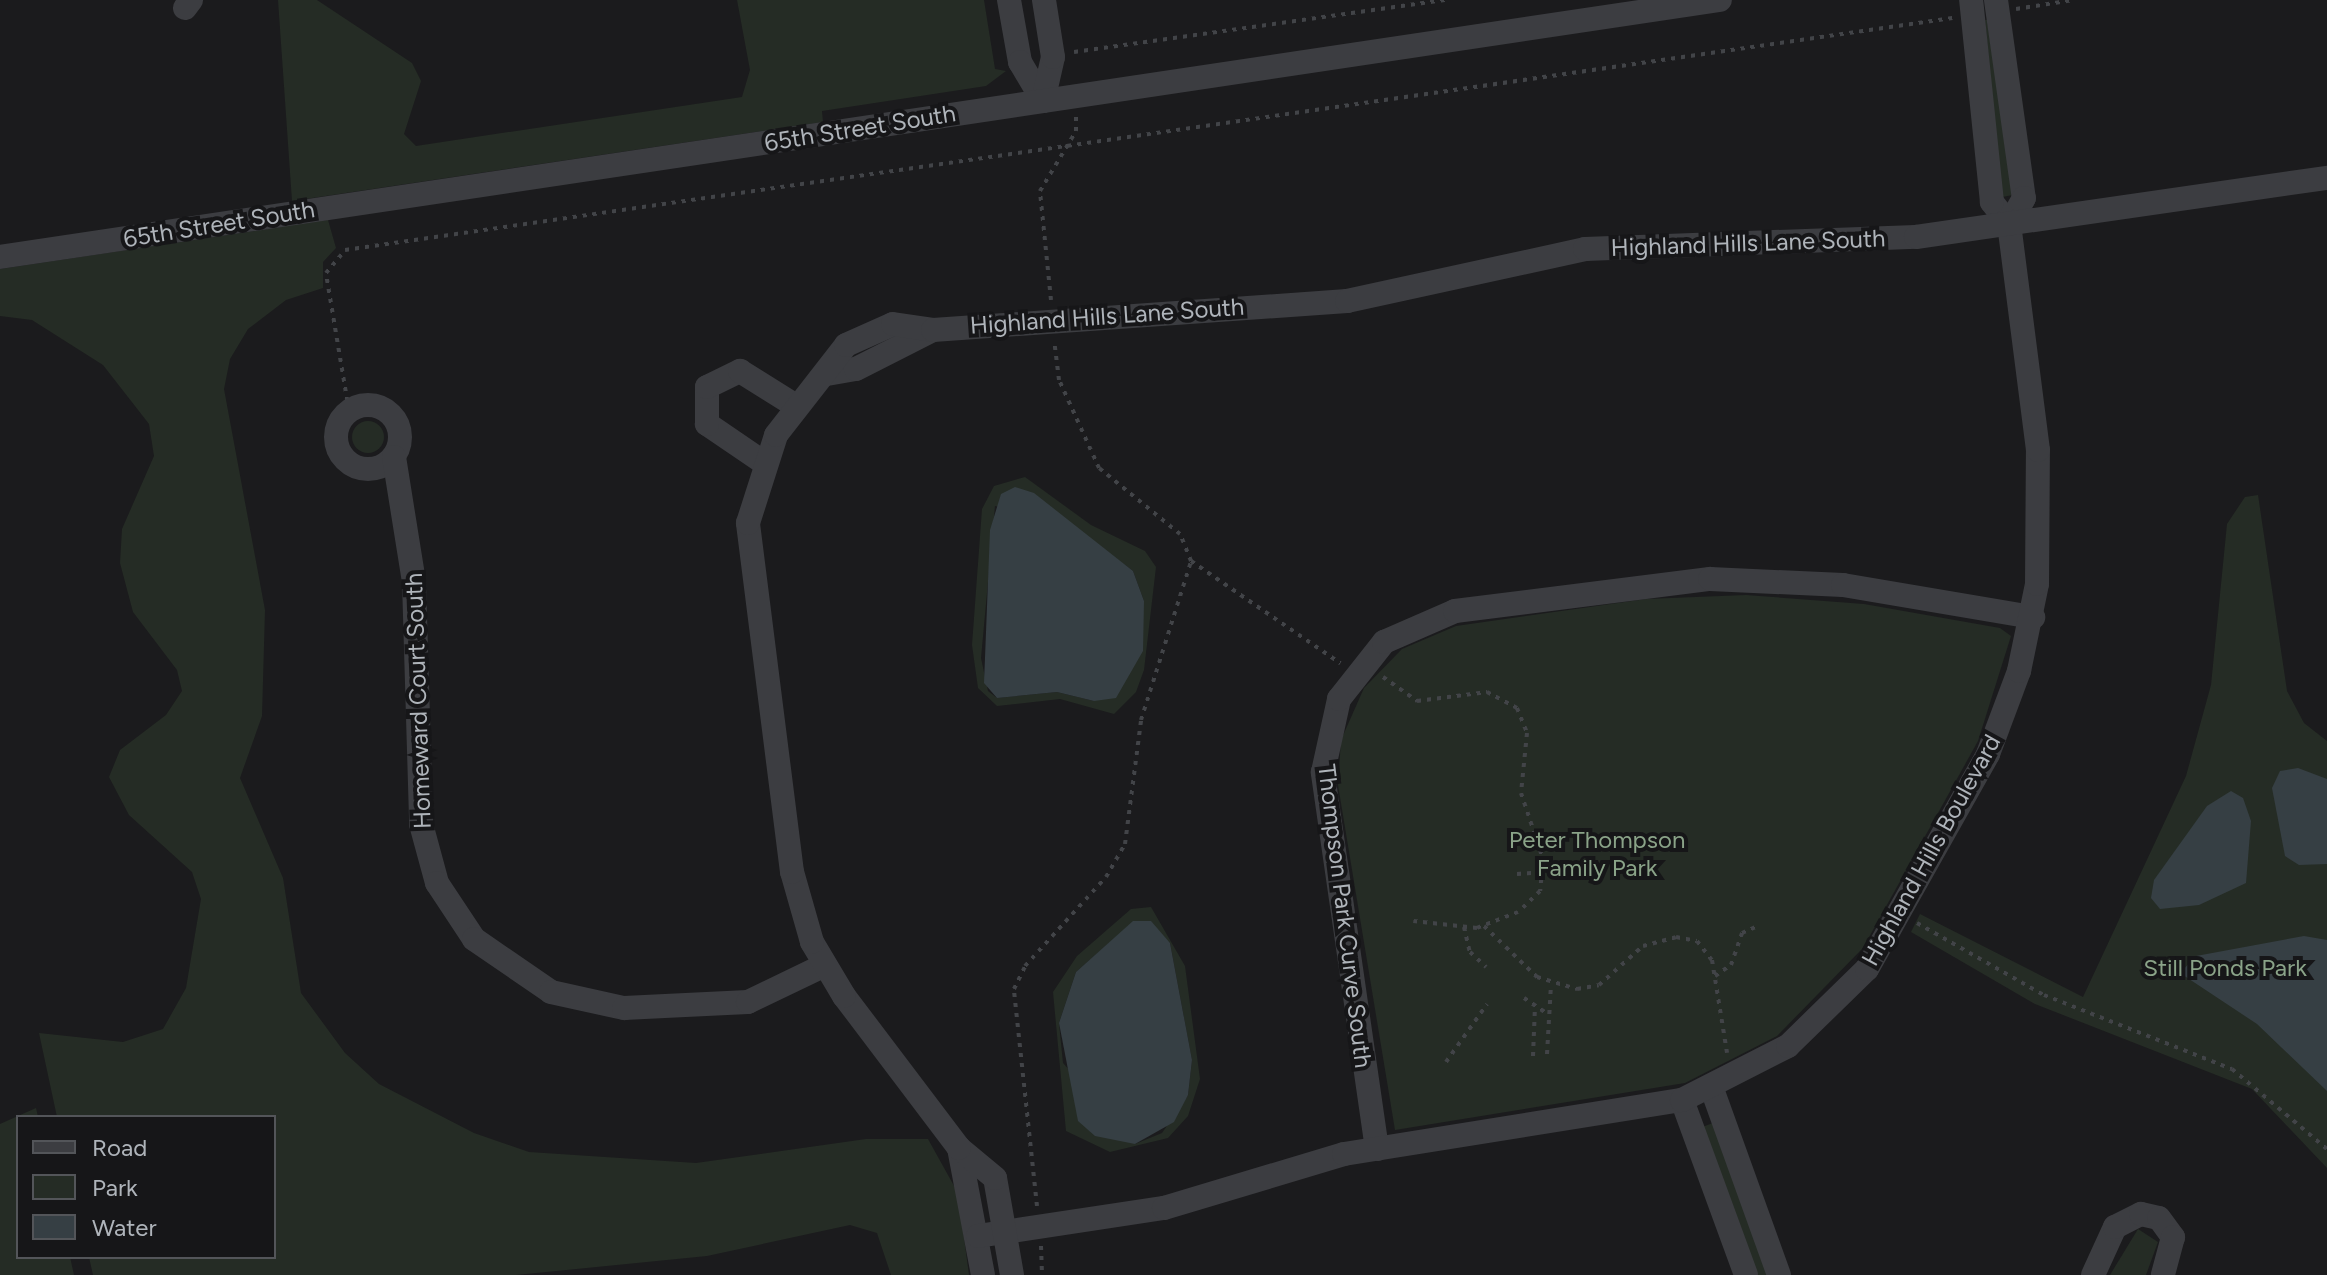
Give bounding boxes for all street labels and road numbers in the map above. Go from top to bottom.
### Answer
street label: 65th Street South [762,99,958,157]
street label: 65th Street South [121,195,317,253]
street label: Highland Hills Lane South [1610,224,1886,262]
street label: Highland Hills Lane South [969,292,1245,340]
street label: Homeward Court South [399,572,437,830]
street label: Highland Hills Boulevard [1855,729,2007,971]
street label: Thompson Park Curve South [1312,763,1378,1069]

